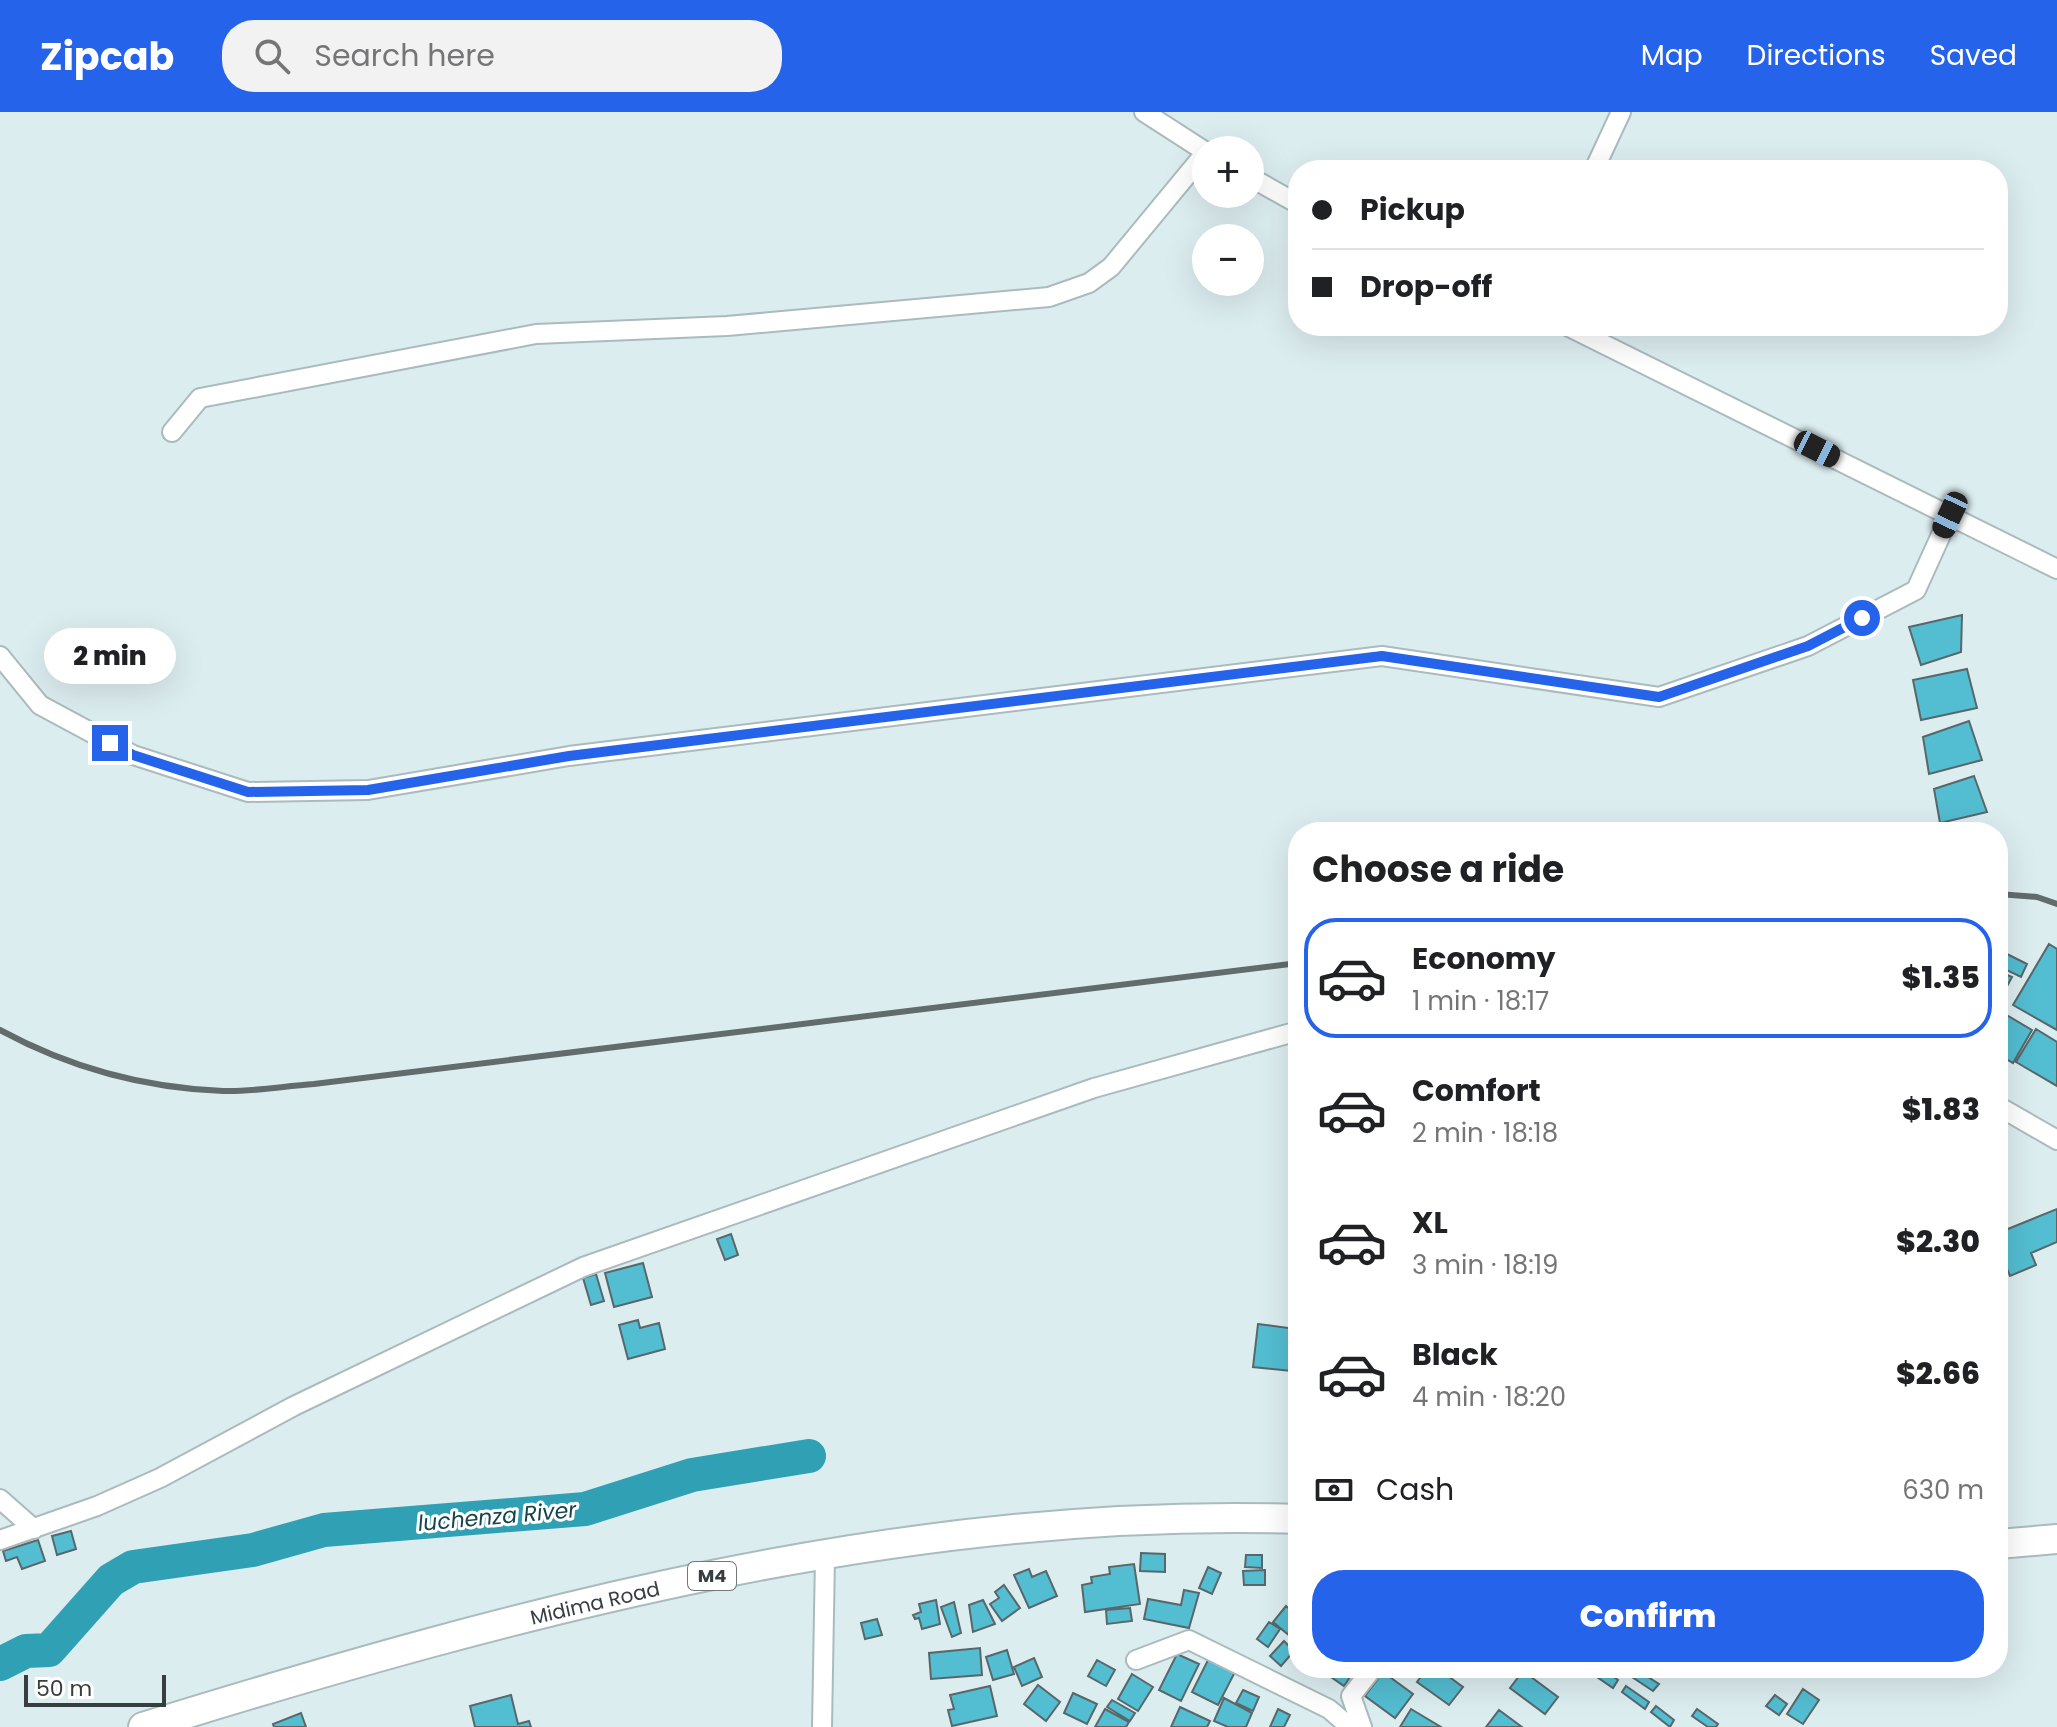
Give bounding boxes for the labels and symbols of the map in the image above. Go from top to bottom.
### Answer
car [1790,427,1844,471]
car [1929,488,1971,542]
route start [1844,600,1880,636]
callout: 2 min [44,627,176,683]
route end [92,725,128,761]
water label: luchenza River [416,1494,578,1539]
road number: M4 [688,1562,736,1590]
street label: Midima Road [528,1575,662,1631]
scale bar [24,1671,166,1707]

